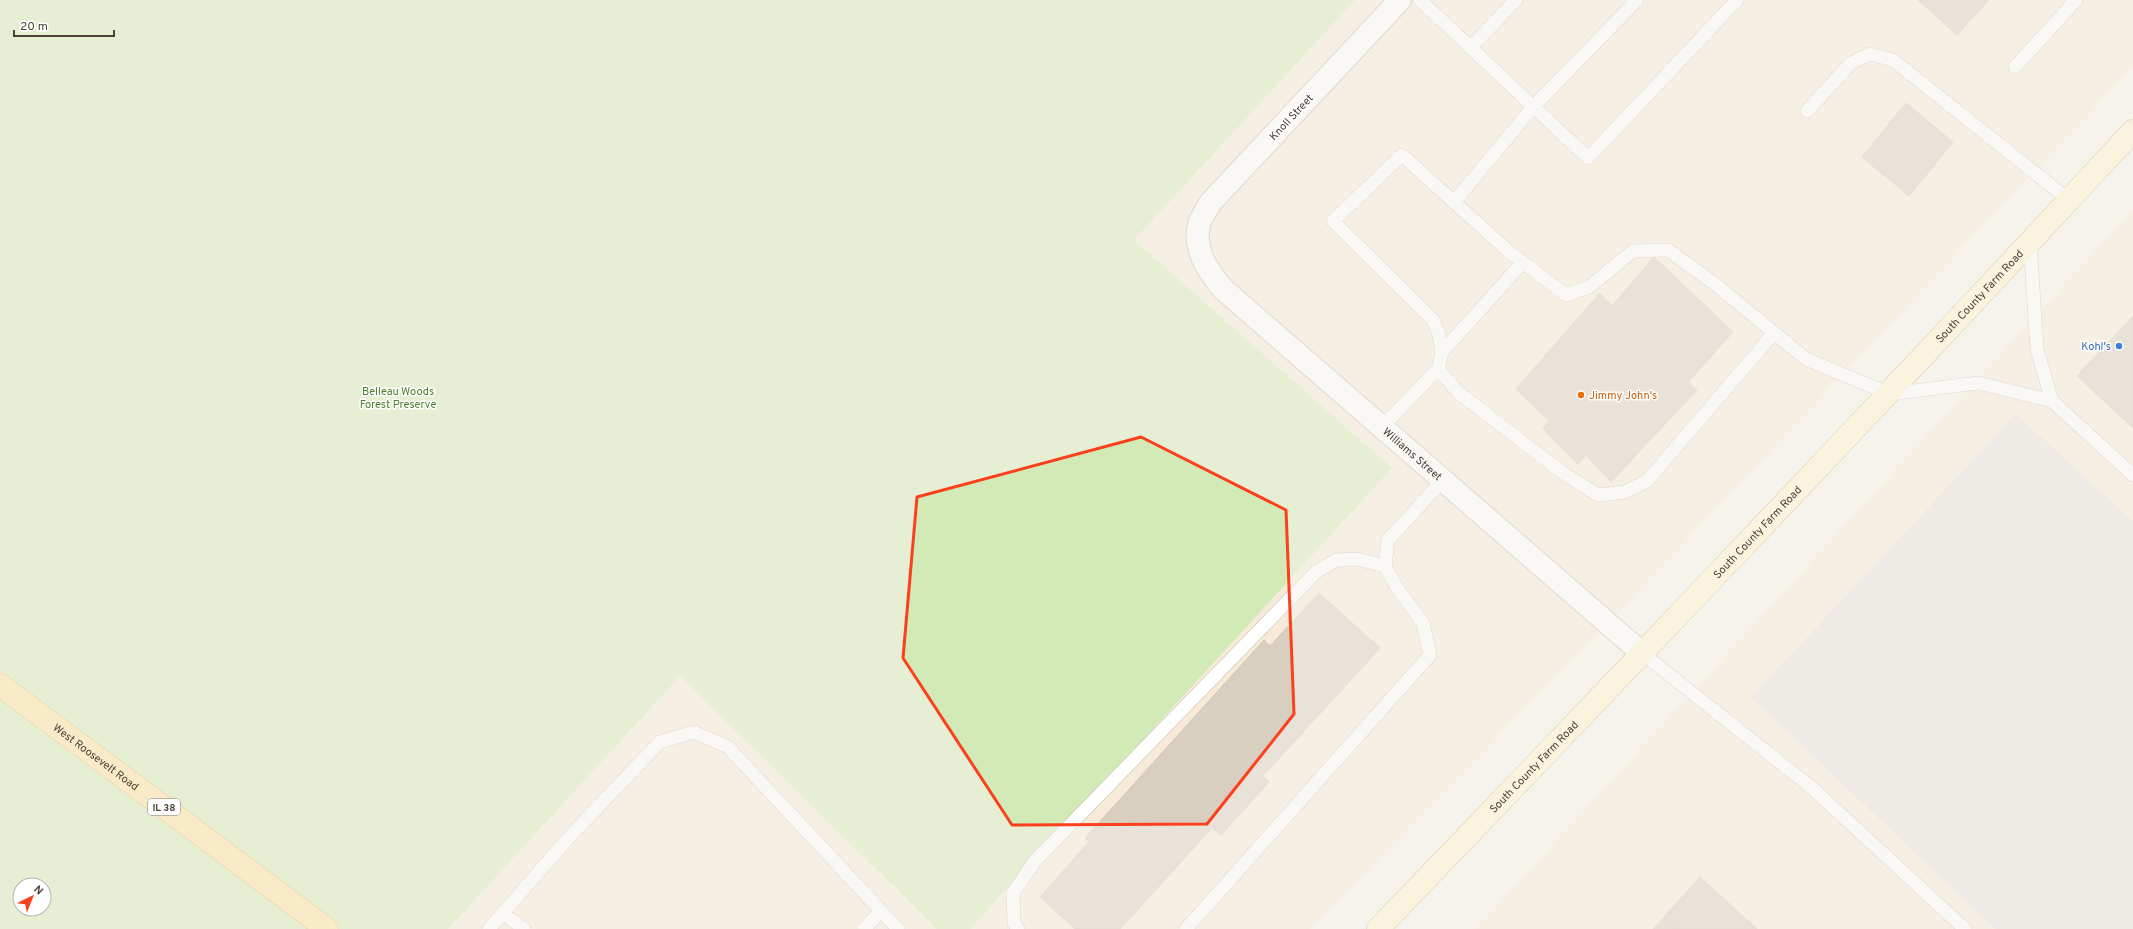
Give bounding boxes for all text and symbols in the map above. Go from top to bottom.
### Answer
scale bar [14,12,114,38]
text: 20 m [20,19,48,35]
street label: Knoll Street [1267,92,1317,144]
street label: South County Farm Road [1933,247,2027,346]
place label: Kohl's [2081,340,2111,354]
marker: Kohl's [2114,341,2124,351]
park label: Belleau Woods Forest Preserve [360,385,436,412]
place label: Jimmy John's [1589,389,1657,403]
marker: Jimmy John's [1576,390,1586,400]
street label: Williams Street [1379,425,1444,484]
street label: South County Farm Road [1711,483,1805,582]
street label: South County Farm Road [1487,718,1582,816]
street label: West Roosevelt Road [50,721,141,794]
road number: IL 38 [148,799,180,815]
north arrow [12,877,52,917]
text: N [30,883,46,898]

